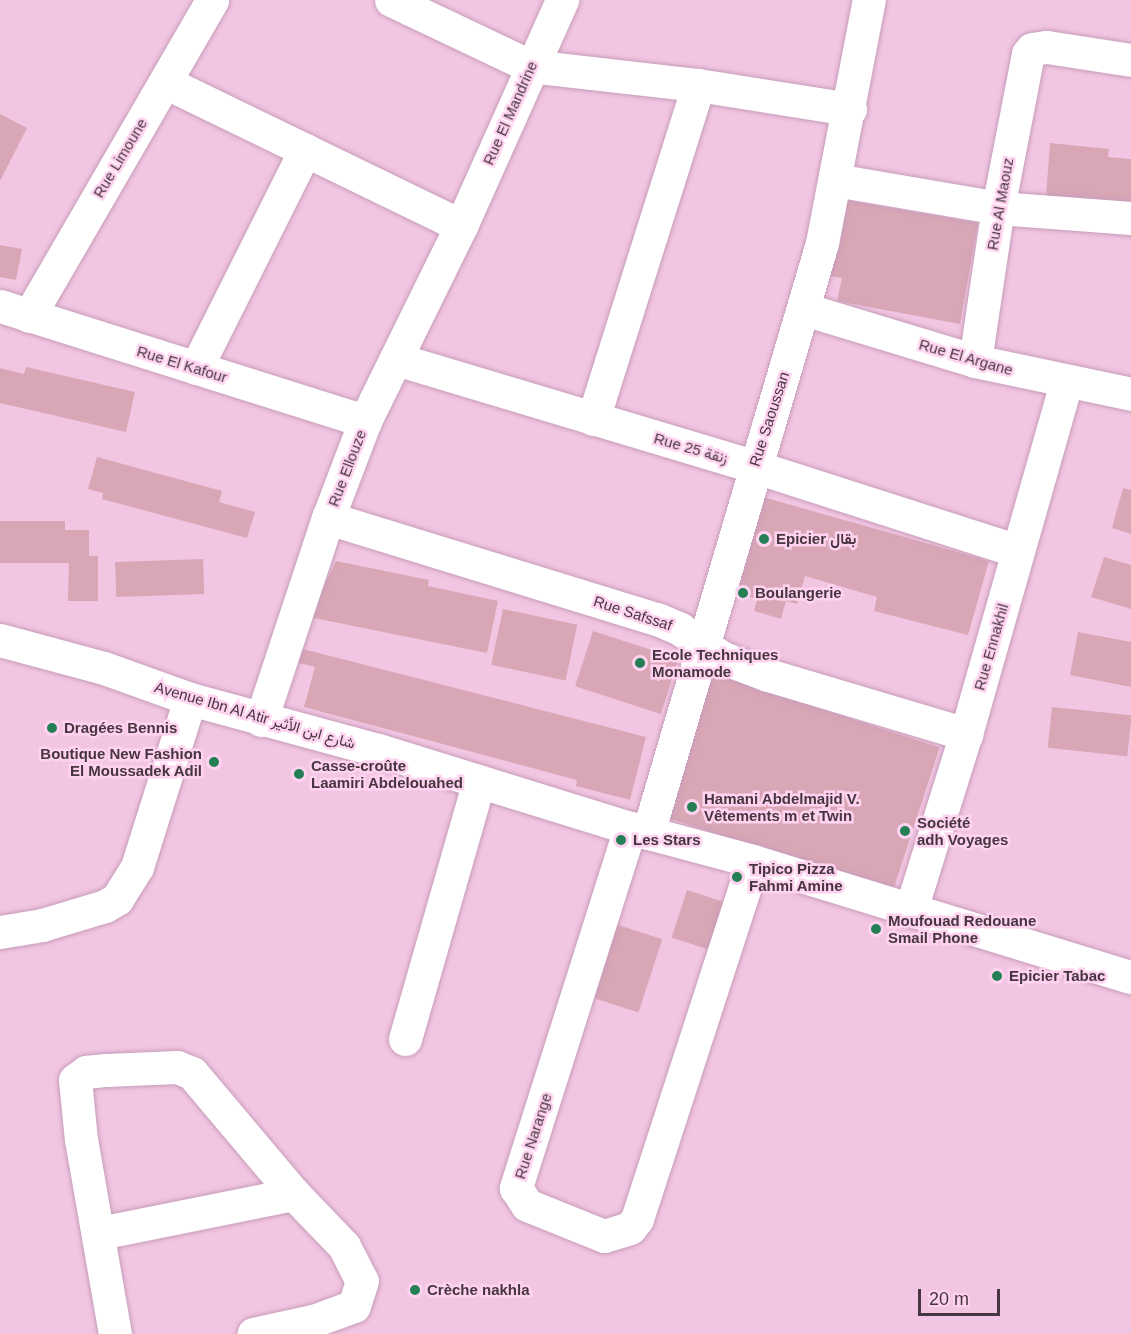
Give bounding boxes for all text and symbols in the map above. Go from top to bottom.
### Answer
street label: Rue El Mandrine [479,58,541,168]
street label: Rue Limoune [89,115,151,201]
street label: Rue Al Maouz [983,156,1017,252]
street label: Rue El Argane [917,335,1015,379]
street label: Rue El Kafour [135,342,229,386]
street label: Rue Saoussan [745,369,793,469]
street label: Rue Ellouze [324,427,370,509]
street label: Rue 25 زنقة [652,429,730,467]
place label: Epicier بقال [776,530,856,548]
marker: Epicier بقال [757,532,771,546]
place label: Boulangerie [755,584,842,602]
marker: Boulangerie [736,586,750,600]
street label: Rue Safssaf [591,592,675,634]
street label: Rue Ennakhil [970,602,1012,692]
place label: Ecole Techniques Monamode [652,645,778,680]
marker: Ecole Techniques Monamode [633,656,647,670]
street label: Avenue Ibn Al Atir شارع ابن الأثير [152,677,358,753]
place label: Dragées Bennis [64,719,177,737]
marker: Dragées Bennis [45,721,59,735]
place label: Boutique New Fashion El Moussadek Adil [40,744,202,779]
marker: Boutique New Fashion El Moussadek Adil [207,755,221,769]
place label: Casse-croûte Laamiri Abdelouahed [311,756,464,791]
marker: Casse-croûte Laamiri Abdelouahed [292,767,306,781]
place label: Hamani Abdelmajid V. Vêtements m et Twin [704,789,860,824]
marker: Hamani Abdelmajid V. Vêtements m et Twin [685,800,699,814]
place label: Société adh Voyages [917,813,1008,848]
marker: Société adh Voyages [898,824,912,838]
place label: Les Stars [633,831,701,849]
marker: Les Stars [614,833,628,847]
place label: Tipico Pizza Fahmi Amine [749,859,843,894]
marker: Tipico Pizza Fahmi Amine [730,870,744,884]
place label: Moufouad Redouane Smail Phone [888,911,1036,946]
marker: Moufouad Redouane Smail Phone [869,922,883,936]
place label: Epicier Tabac [1009,967,1105,985]
marker: Epicier Tabac [990,969,1004,983]
street label: Rue Narange [511,1091,555,1181]
scale bar [921,1277,1004,1315]
place label: Crèche nakhla [427,1281,530,1299]
marker: Crèche nakhla [408,1283,422,1297]
text: 20 m [929,1289,969,1309]

